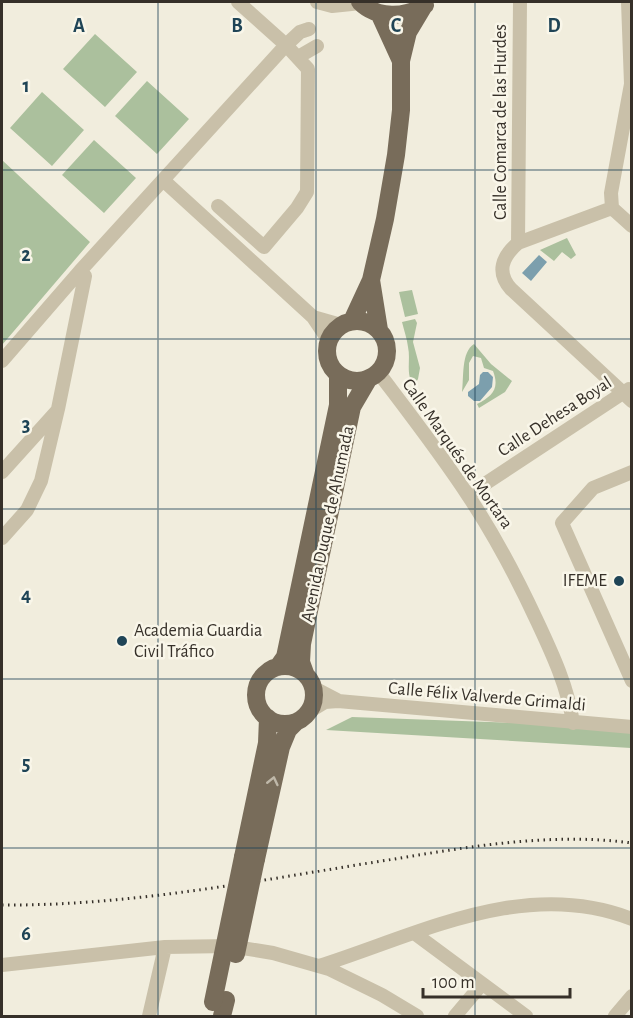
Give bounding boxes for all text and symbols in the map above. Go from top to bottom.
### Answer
text: A [73,16,85,36]
text: B [231,16,243,36]
text: C [391,16,402,36]
text: D [547,16,561,36]
street label: Calle Comarca de las Hurdes [492,24,510,220]
text: 1 [22,76,30,96]
text: 2 [21,245,31,265]
street label: Calle Dehesa Boyal [495,374,615,460]
street label: Calle Marqués de Mortara [398,376,516,532]
text: 3 [22,415,30,435]
street label: Avenida Duque de Ahumada [298,424,358,624]
place label: IFEME [563,572,607,590]
marker: IFEME [612,574,626,588]
text: 4 [21,585,31,605]
place label: Academia Guardia Civil Tráfico [134,622,262,661]
marker: Academia Guardia Civil Tráfico [115,634,129,648]
street label: Calle Félix Valverde Grimaldi [387,679,587,715]
text: 5 [22,754,30,774]
one-way arrow [266,777,279,787]
text: 6 [21,924,31,944]
scale bar [423,961,570,999]
text: 100 m [432,974,475,992]

